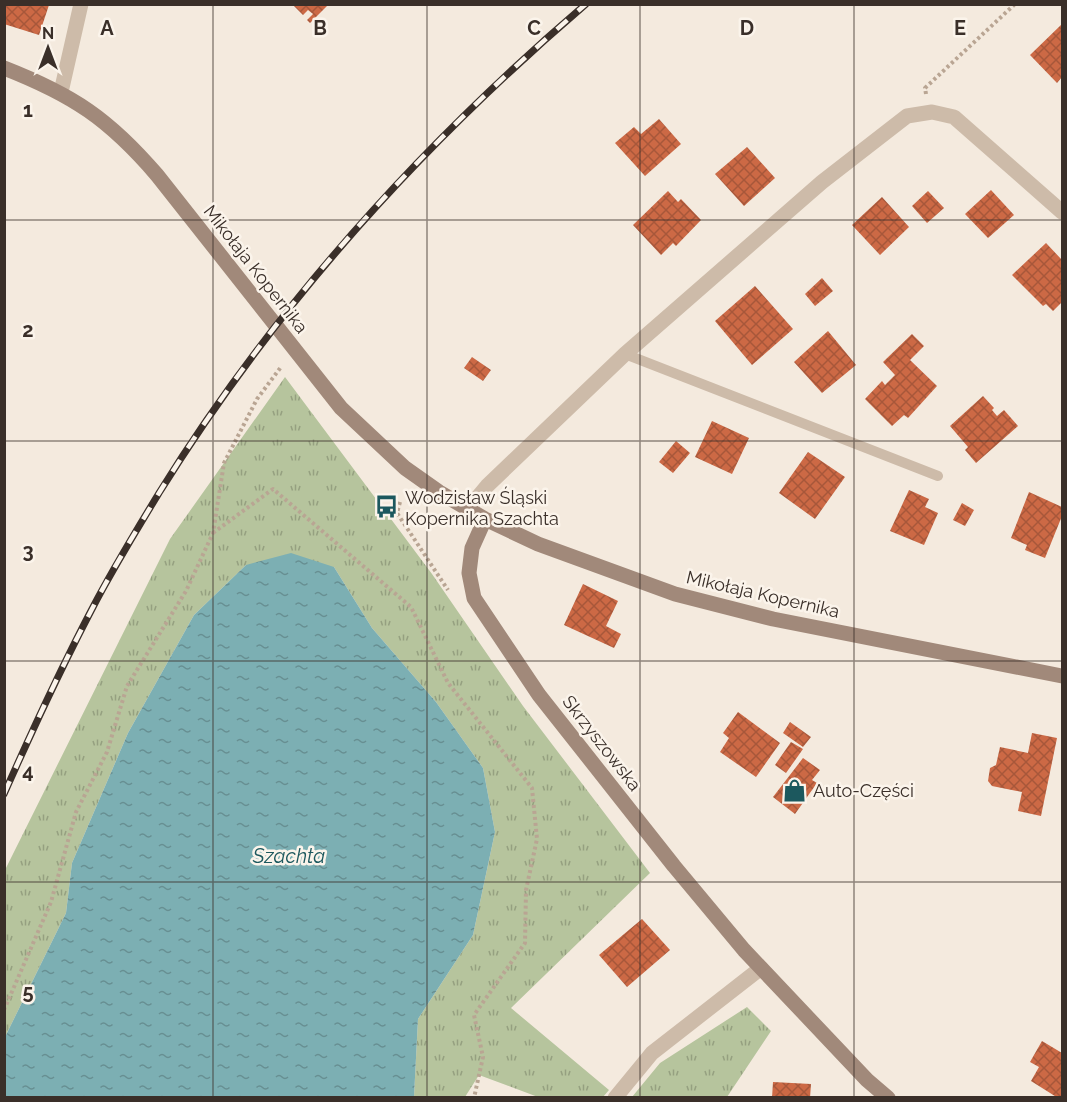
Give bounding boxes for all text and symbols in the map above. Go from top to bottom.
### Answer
text: A [100,16,114,40]
text: B [313,16,327,40]
text: C [527,16,541,40]
text: D [740,16,754,40]
text: E [954,16,966,40]
north arrow [18,18,78,78]
text: N [42,24,54,43]
text: 1 [23,98,33,122]
street label: Mikołaja Kopernika [200,201,312,337]
text: 2 [22,318,34,342]
place label: Wodzisław Śląski Kopernika Szachta [405,486,559,529]
bus stop icon: Wodzisław Śląski Kopernika Szachta [374,494,400,520]
text: 3 [22,539,34,563]
street label: Mikołaja Kopernika [684,566,842,622]
street label: Skrzyszowska [558,691,646,795]
text: 4 [22,759,34,783]
shop icon: Auto-Części [782,777,808,803]
place label: Auto-Części [813,780,914,801]
water label: Szachta [252,844,325,868]
text: 5 [22,980,34,1004]

